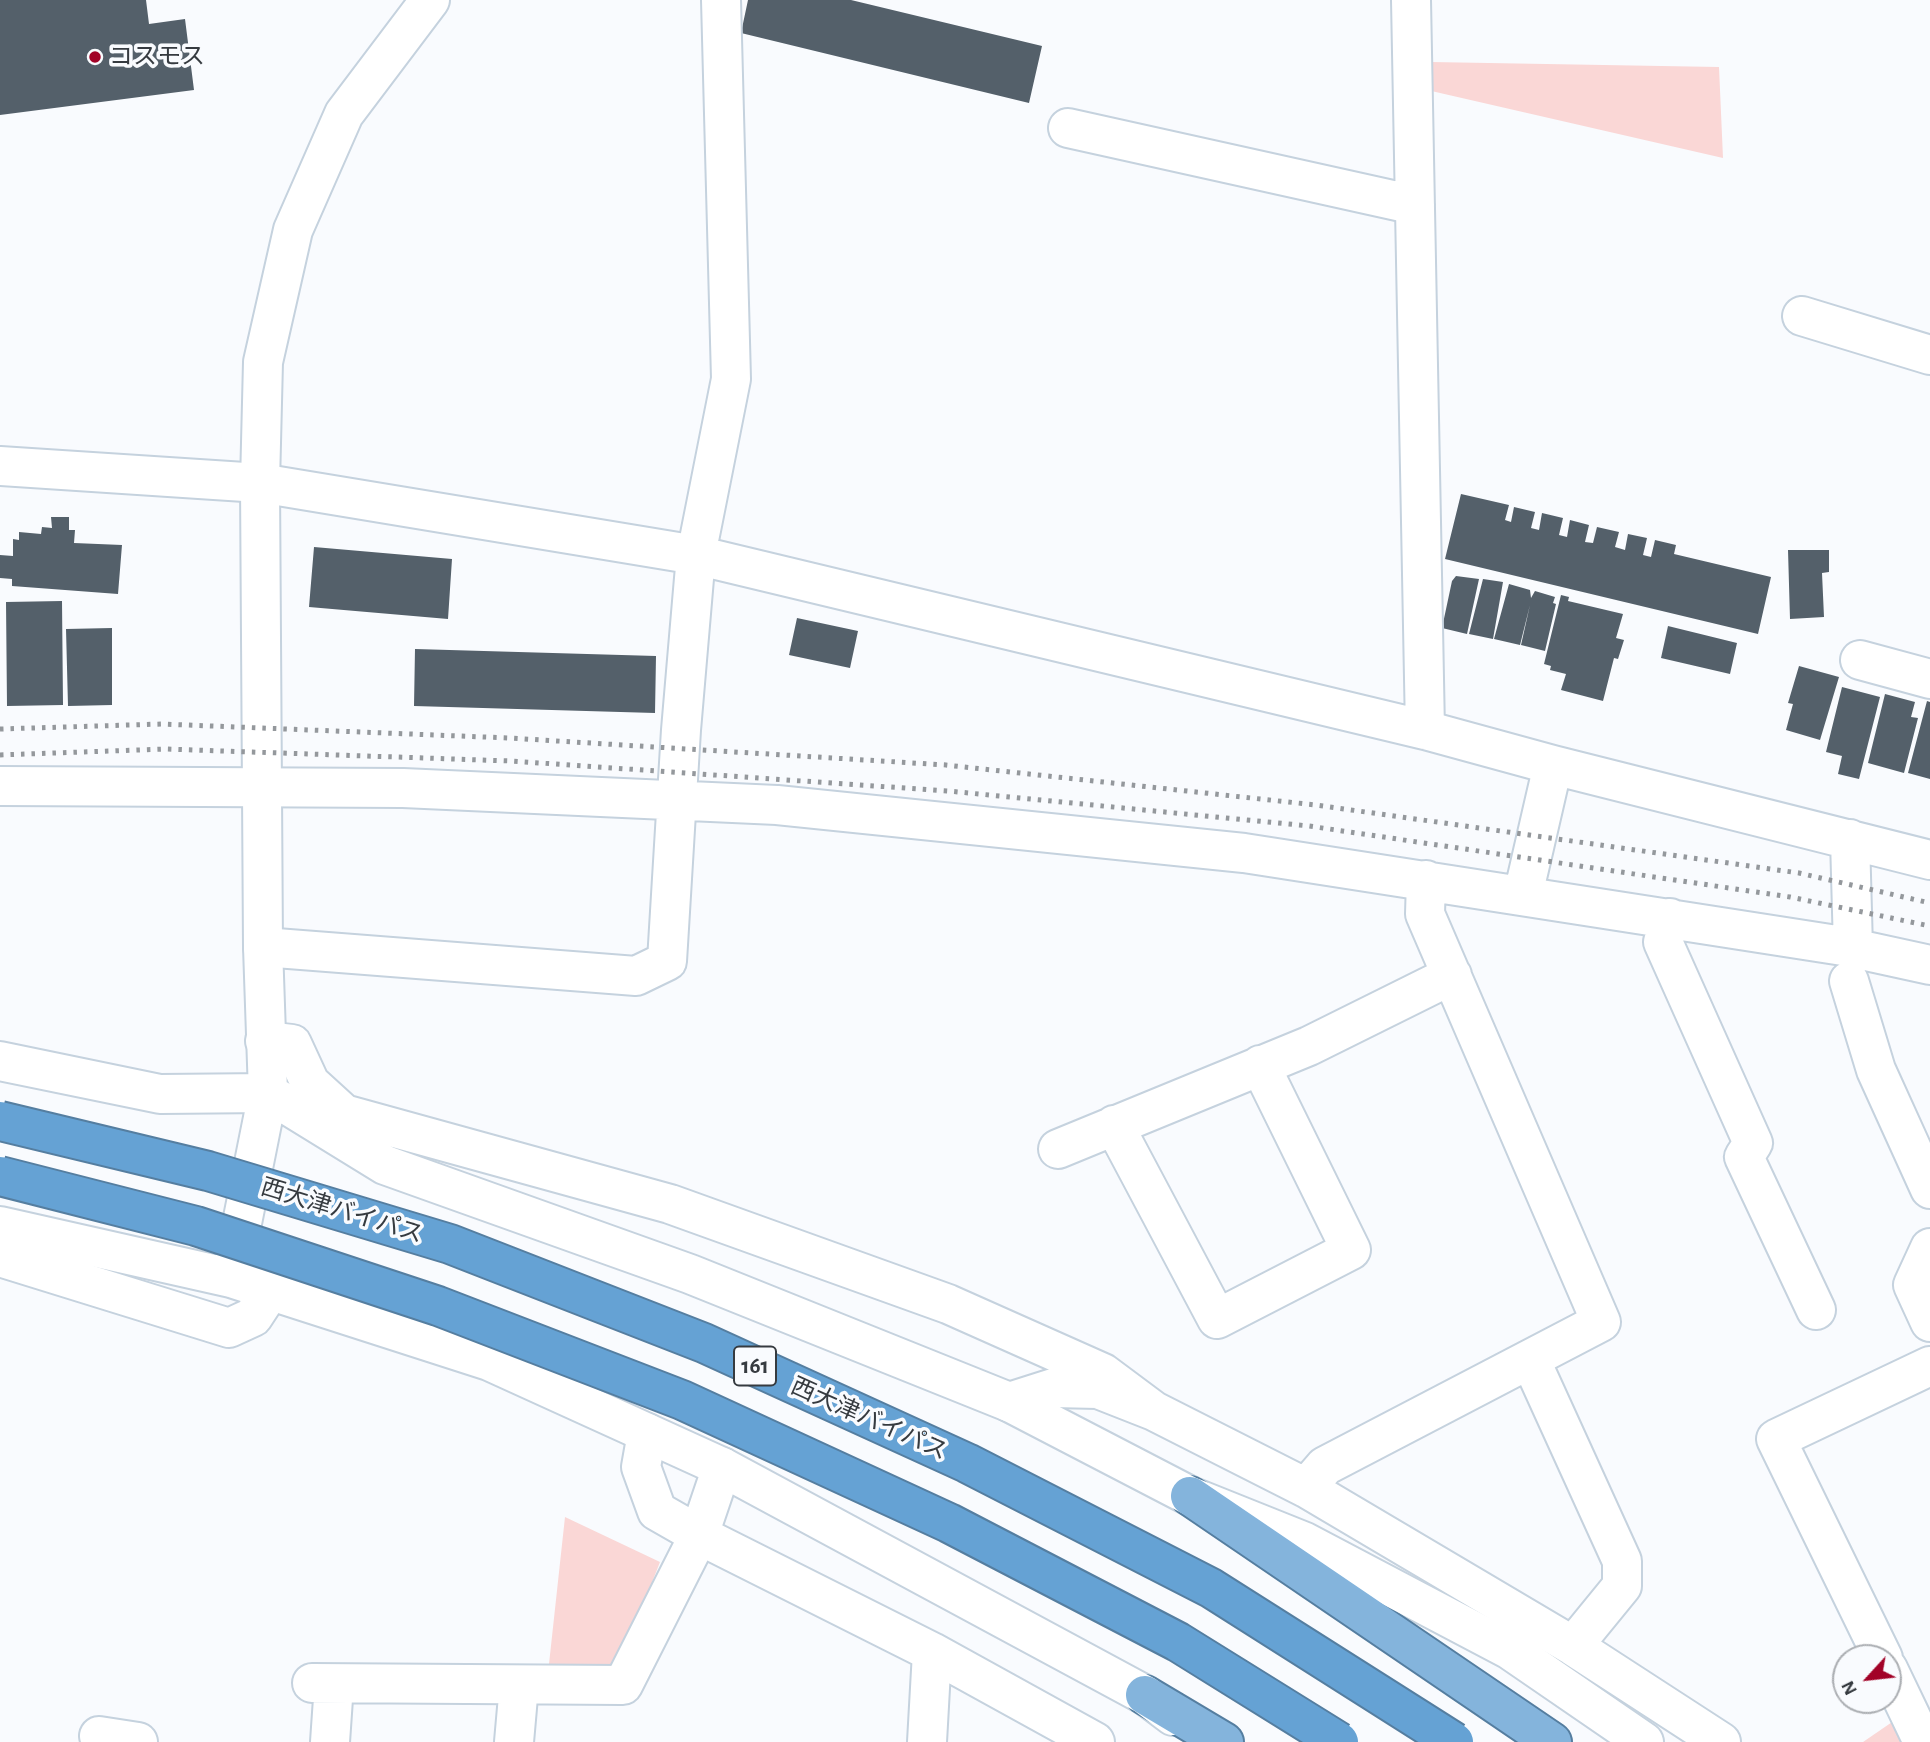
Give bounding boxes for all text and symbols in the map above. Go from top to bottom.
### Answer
place label: コスモス [109,43,205,71]
marker: コスモス [87,49,103,65]
street label: 西大津バイパス [257,1173,427,1249]
road number: 161 [734,1346,776,1386]
street label: 西大津バイパス [786,1372,952,1466]
north arrow [1832,1644,1902,1714]
text: N [1838,1678,1861,1698]

